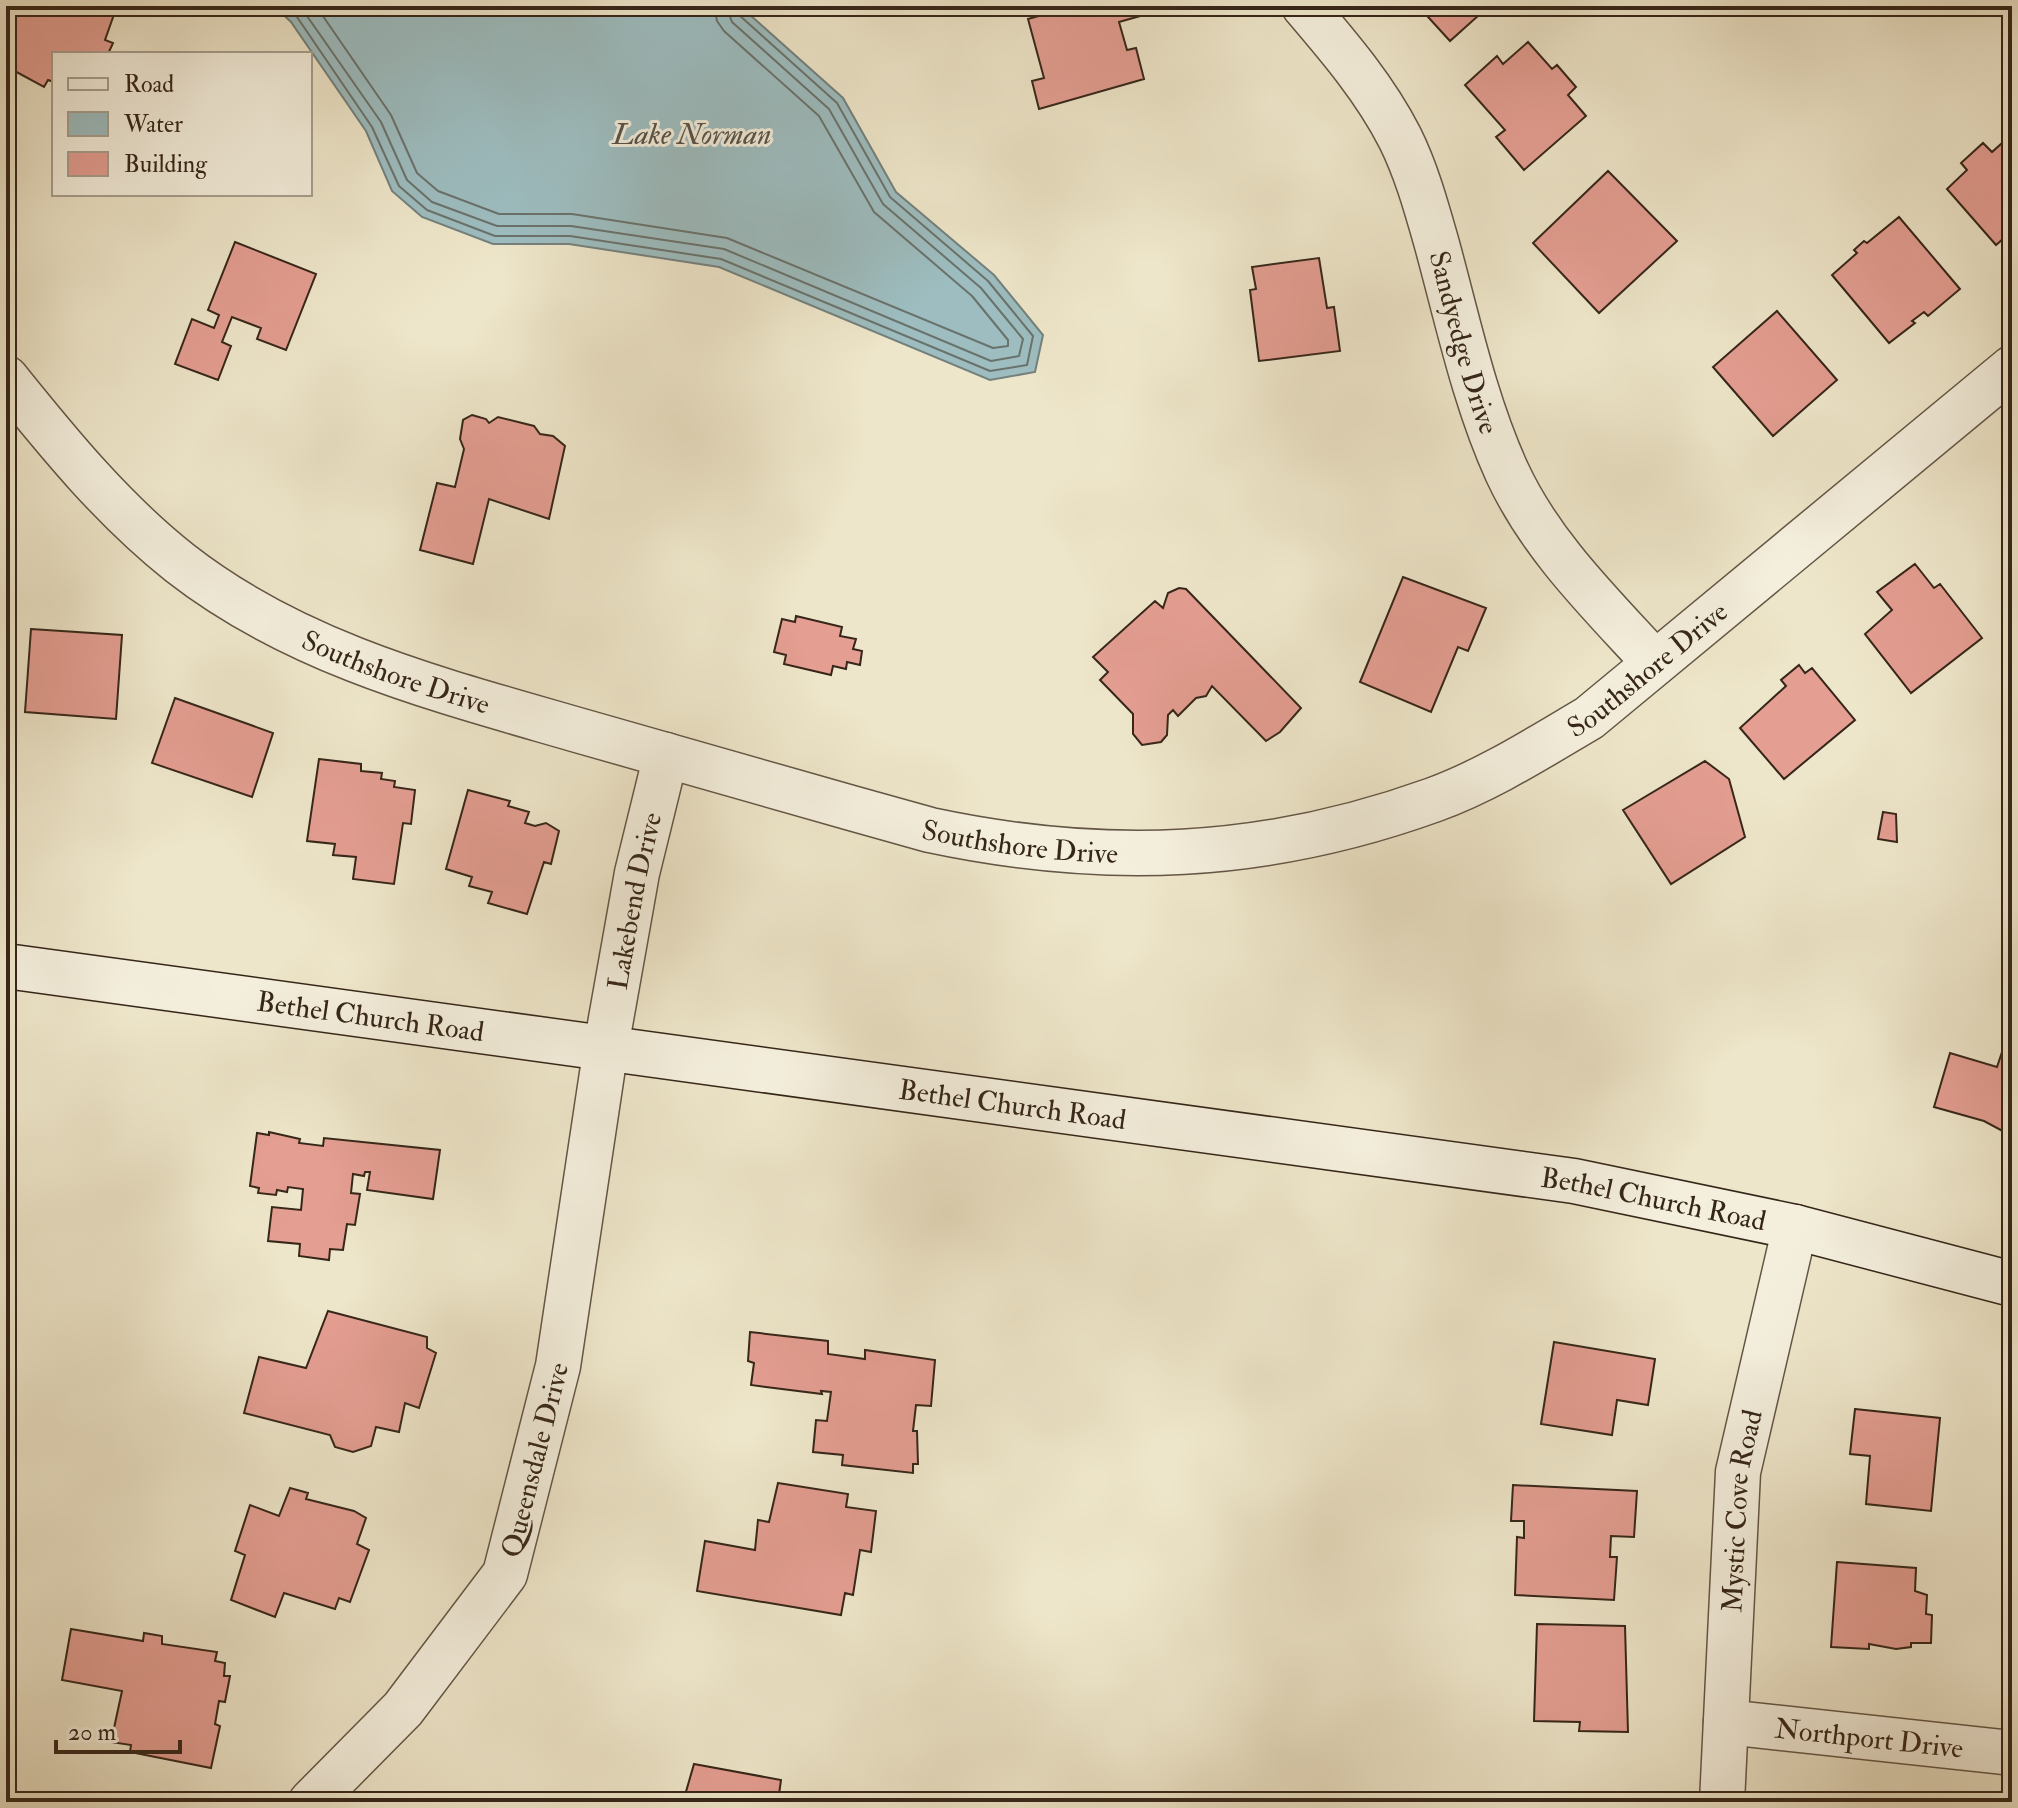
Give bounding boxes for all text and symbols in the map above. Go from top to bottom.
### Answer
legend [52,52,312,196]
text: Road [124,69,174,100]
text: Water [123,109,183,140]
water label: Lake Norman [612,116,771,153]
text: Building [124,149,208,180]
street label: Sandyedge Drive [1420,247,1506,439]
street label: Southshore Drive [1561,594,1736,746]
street label: Southshore Drive [296,623,494,723]
street label: Lakebend Drive [601,809,670,993]
street label: Southshore Drive [919,813,1119,872]
street label: Bethel Church Road [255,985,486,1050]
street label: Bethel Church Road [897,1073,1128,1138]
street label: Bethel Church Road [1539,1161,1769,1240]
street label: Queensdale Drive [494,1359,577,1561]
street label: Mystic Cove Road [1715,1406,1771,1613]
scale bar [56,1704,180,1754]
street label: Northport Drive [1773,1711,1965,1767]
text: 20 m [68,1717,117,1748]

